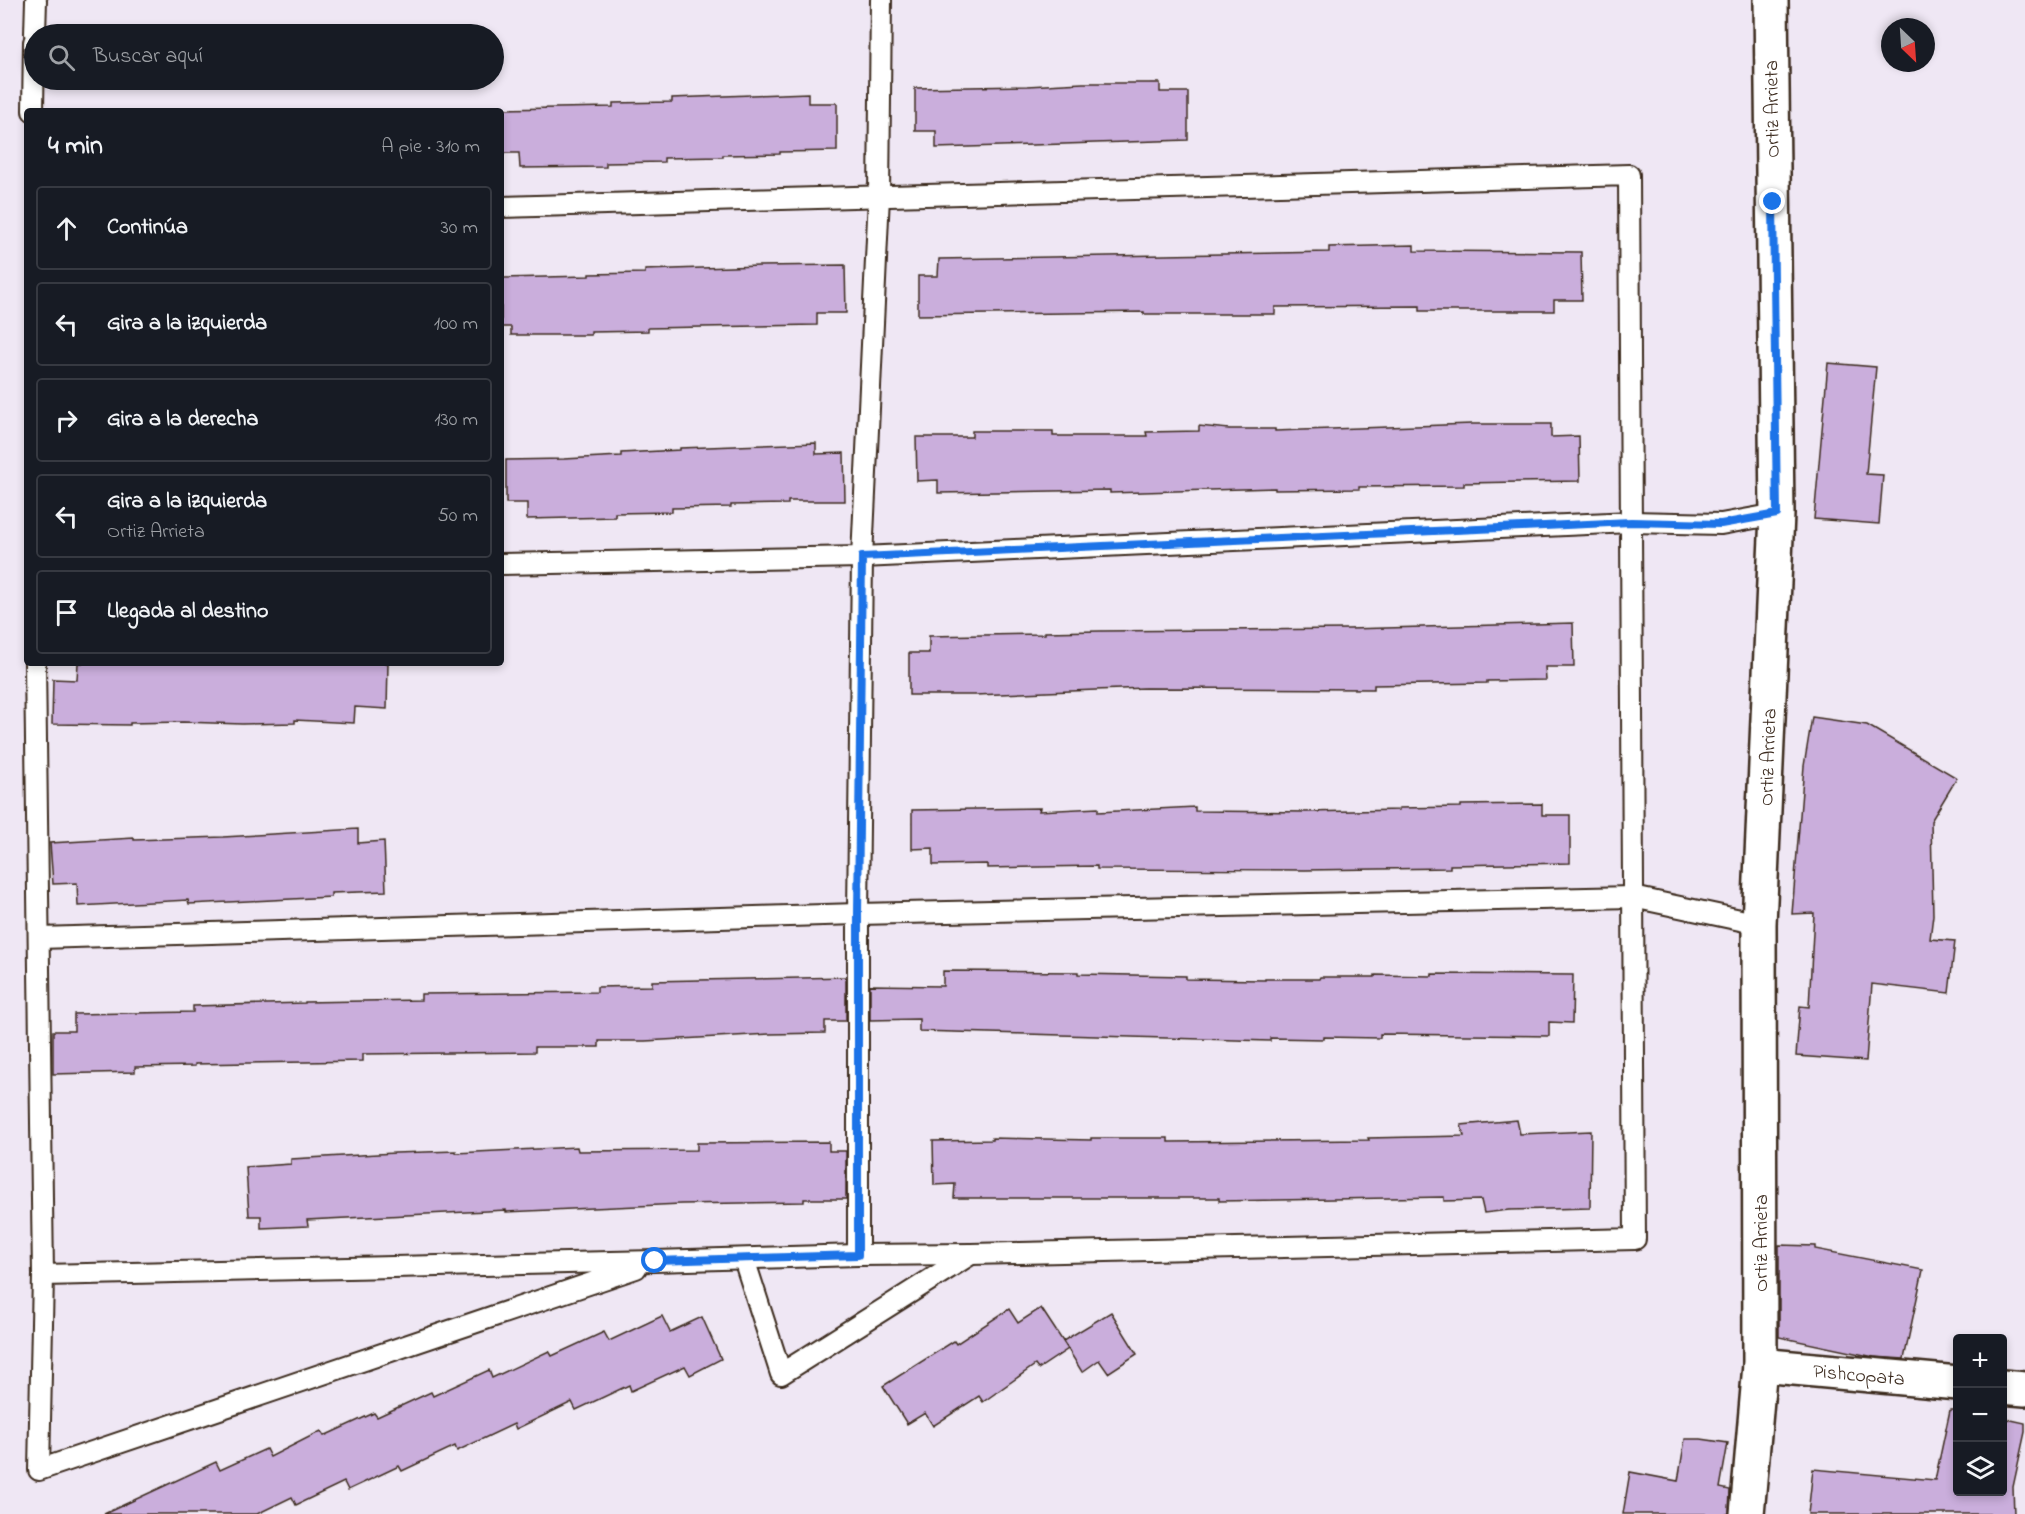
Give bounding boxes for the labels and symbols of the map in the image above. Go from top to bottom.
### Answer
north arrow [1881,18,1935,72]
street label: Ortiz Arrieta [1758,60,1789,158]
route end [1759,188,1785,214]
street label: Ortiz Arrieta [1753,708,1786,806]
street label: Ortiz Arrieta [1748,1194,1777,1292]
route start [641,1247,667,1273]
street label: Pishcopata [1812,1358,1906,1395]

